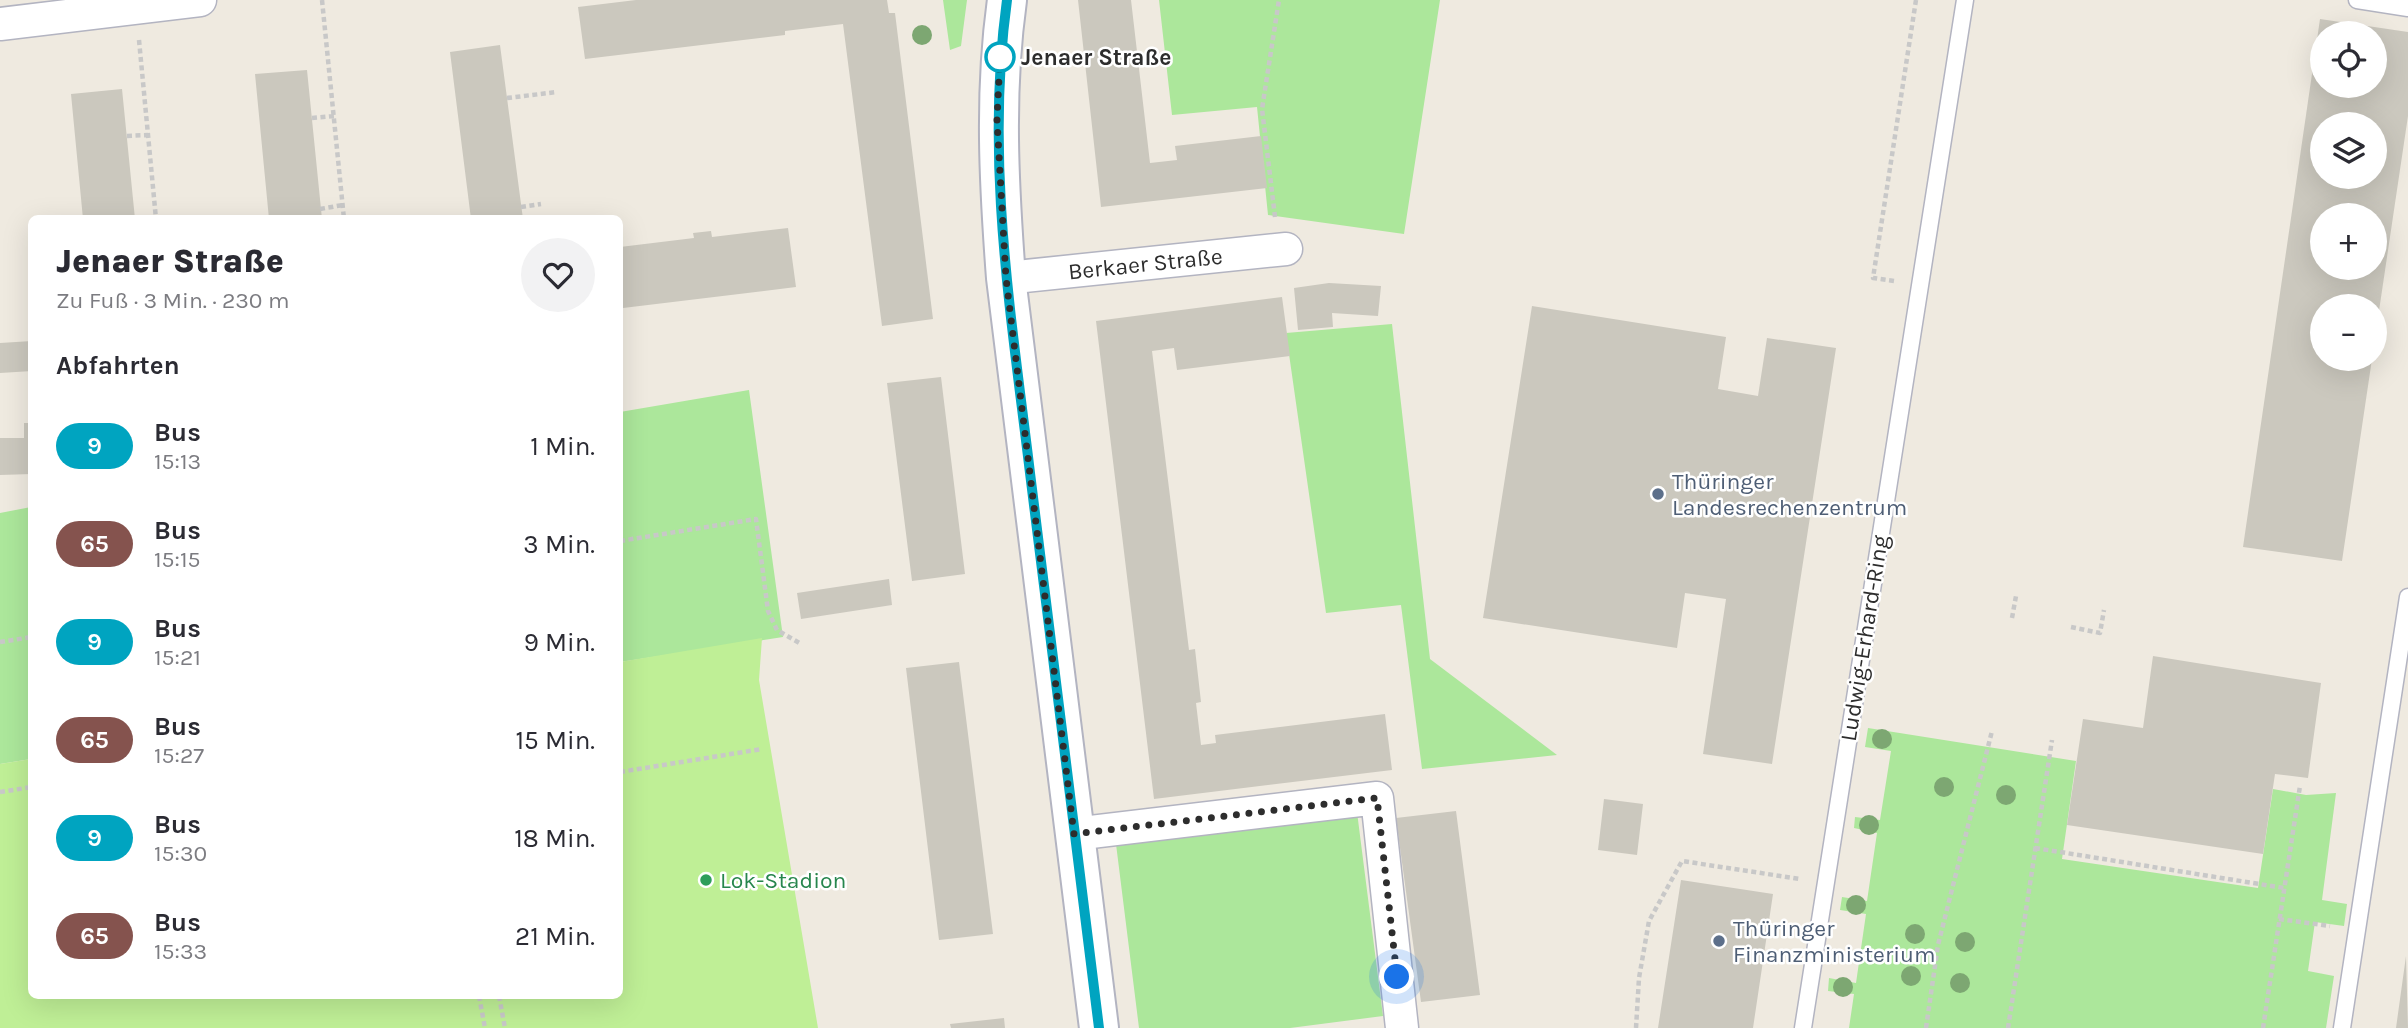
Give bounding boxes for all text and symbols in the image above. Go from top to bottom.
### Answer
map controls [2310,21,2387,371]
button: locate [2310,21,2387,98]
marker: Jenaer Straße [985,42,1015,72]
place label: Jenaer Straße [1021,44,1172,71]
button: layers [2310,112,2387,189]
button: + [2310,203,2387,280]
button: heart [521,238,595,312]
text: Jenaer Straße [56,242,284,280]
street label: Berkaer Straße [1067,243,1224,285]
text: Zu Fuß · 3 Min. · 230 m [56,287,290,314]
button: − [2310,294,2387,371]
text: Abfahrten [56,350,180,381]
text: Bus [154,417,201,448]
text: 1 Min. [530,431,595,462]
text: 9 [87,432,102,460]
text: 15:13 [154,448,201,475]
place label: Thüringer Landesrechenzentrum [1672,468,1907,521]
marker: Thüringer Landesrechenzentrum [1650,486,1666,502]
text: Bus [154,515,201,546]
text: 3 Min. [523,529,595,560]
text: 65 [80,530,109,558]
street label: Ludwig-Erhard-Ring [1835,533,1894,743]
text: 15:15 [154,546,200,573]
text: Bus [154,613,201,644]
text: 9 Min. [524,627,595,658]
text: 9 [87,628,102,656]
text: 15:21 [154,644,201,671]
text: Bus [154,711,201,742]
text: 15 Min. [515,725,595,756]
text: 65 [80,726,109,754]
text: 15:27 [154,742,204,769]
text: Bus [154,809,201,840]
text: 18 Min. [514,823,595,854]
text: 9 [87,824,102,852]
text: 15:30 [154,840,207,867]
place label: Lok-Stadion [720,867,846,894]
marker: Lok-Stadion [698,872,714,888]
text: Bus [154,907,201,938]
place label: Thüringer Finanzministerium [1733,915,1936,968]
text: 21 Min. [515,921,595,952]
text: 65 [80,922,109,950]
marker: Thüringer Finanzministerium [1711,933,1727,949]
text: 15:33 [154,938,207,965]
your location [1379,959,1414,994]

